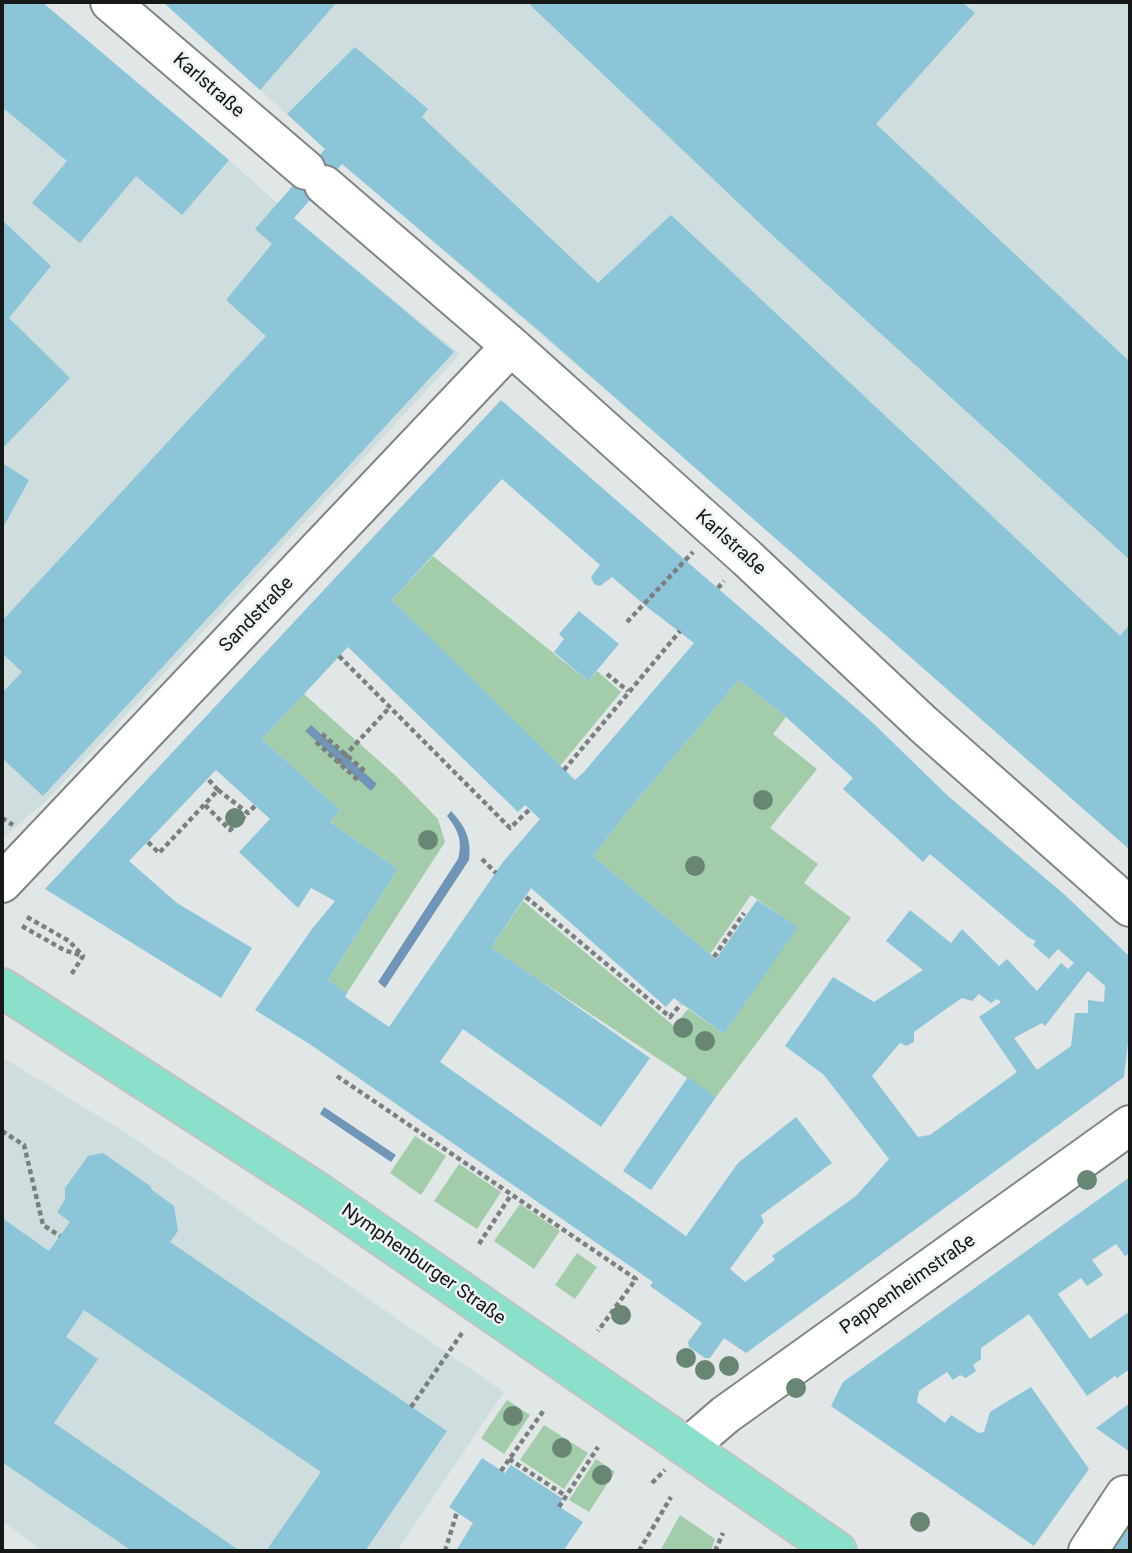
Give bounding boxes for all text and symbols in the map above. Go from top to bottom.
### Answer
street label: Karlstraße [168,49,248,123]
street label: Karlstraße [690,505,770,581]
street label: Sandstraße [215,572,299,658]
street label: Nymphenburger Straße [336,1200,510,1330]
street label: Pappenheimstraße [836,1230,980,1340]

